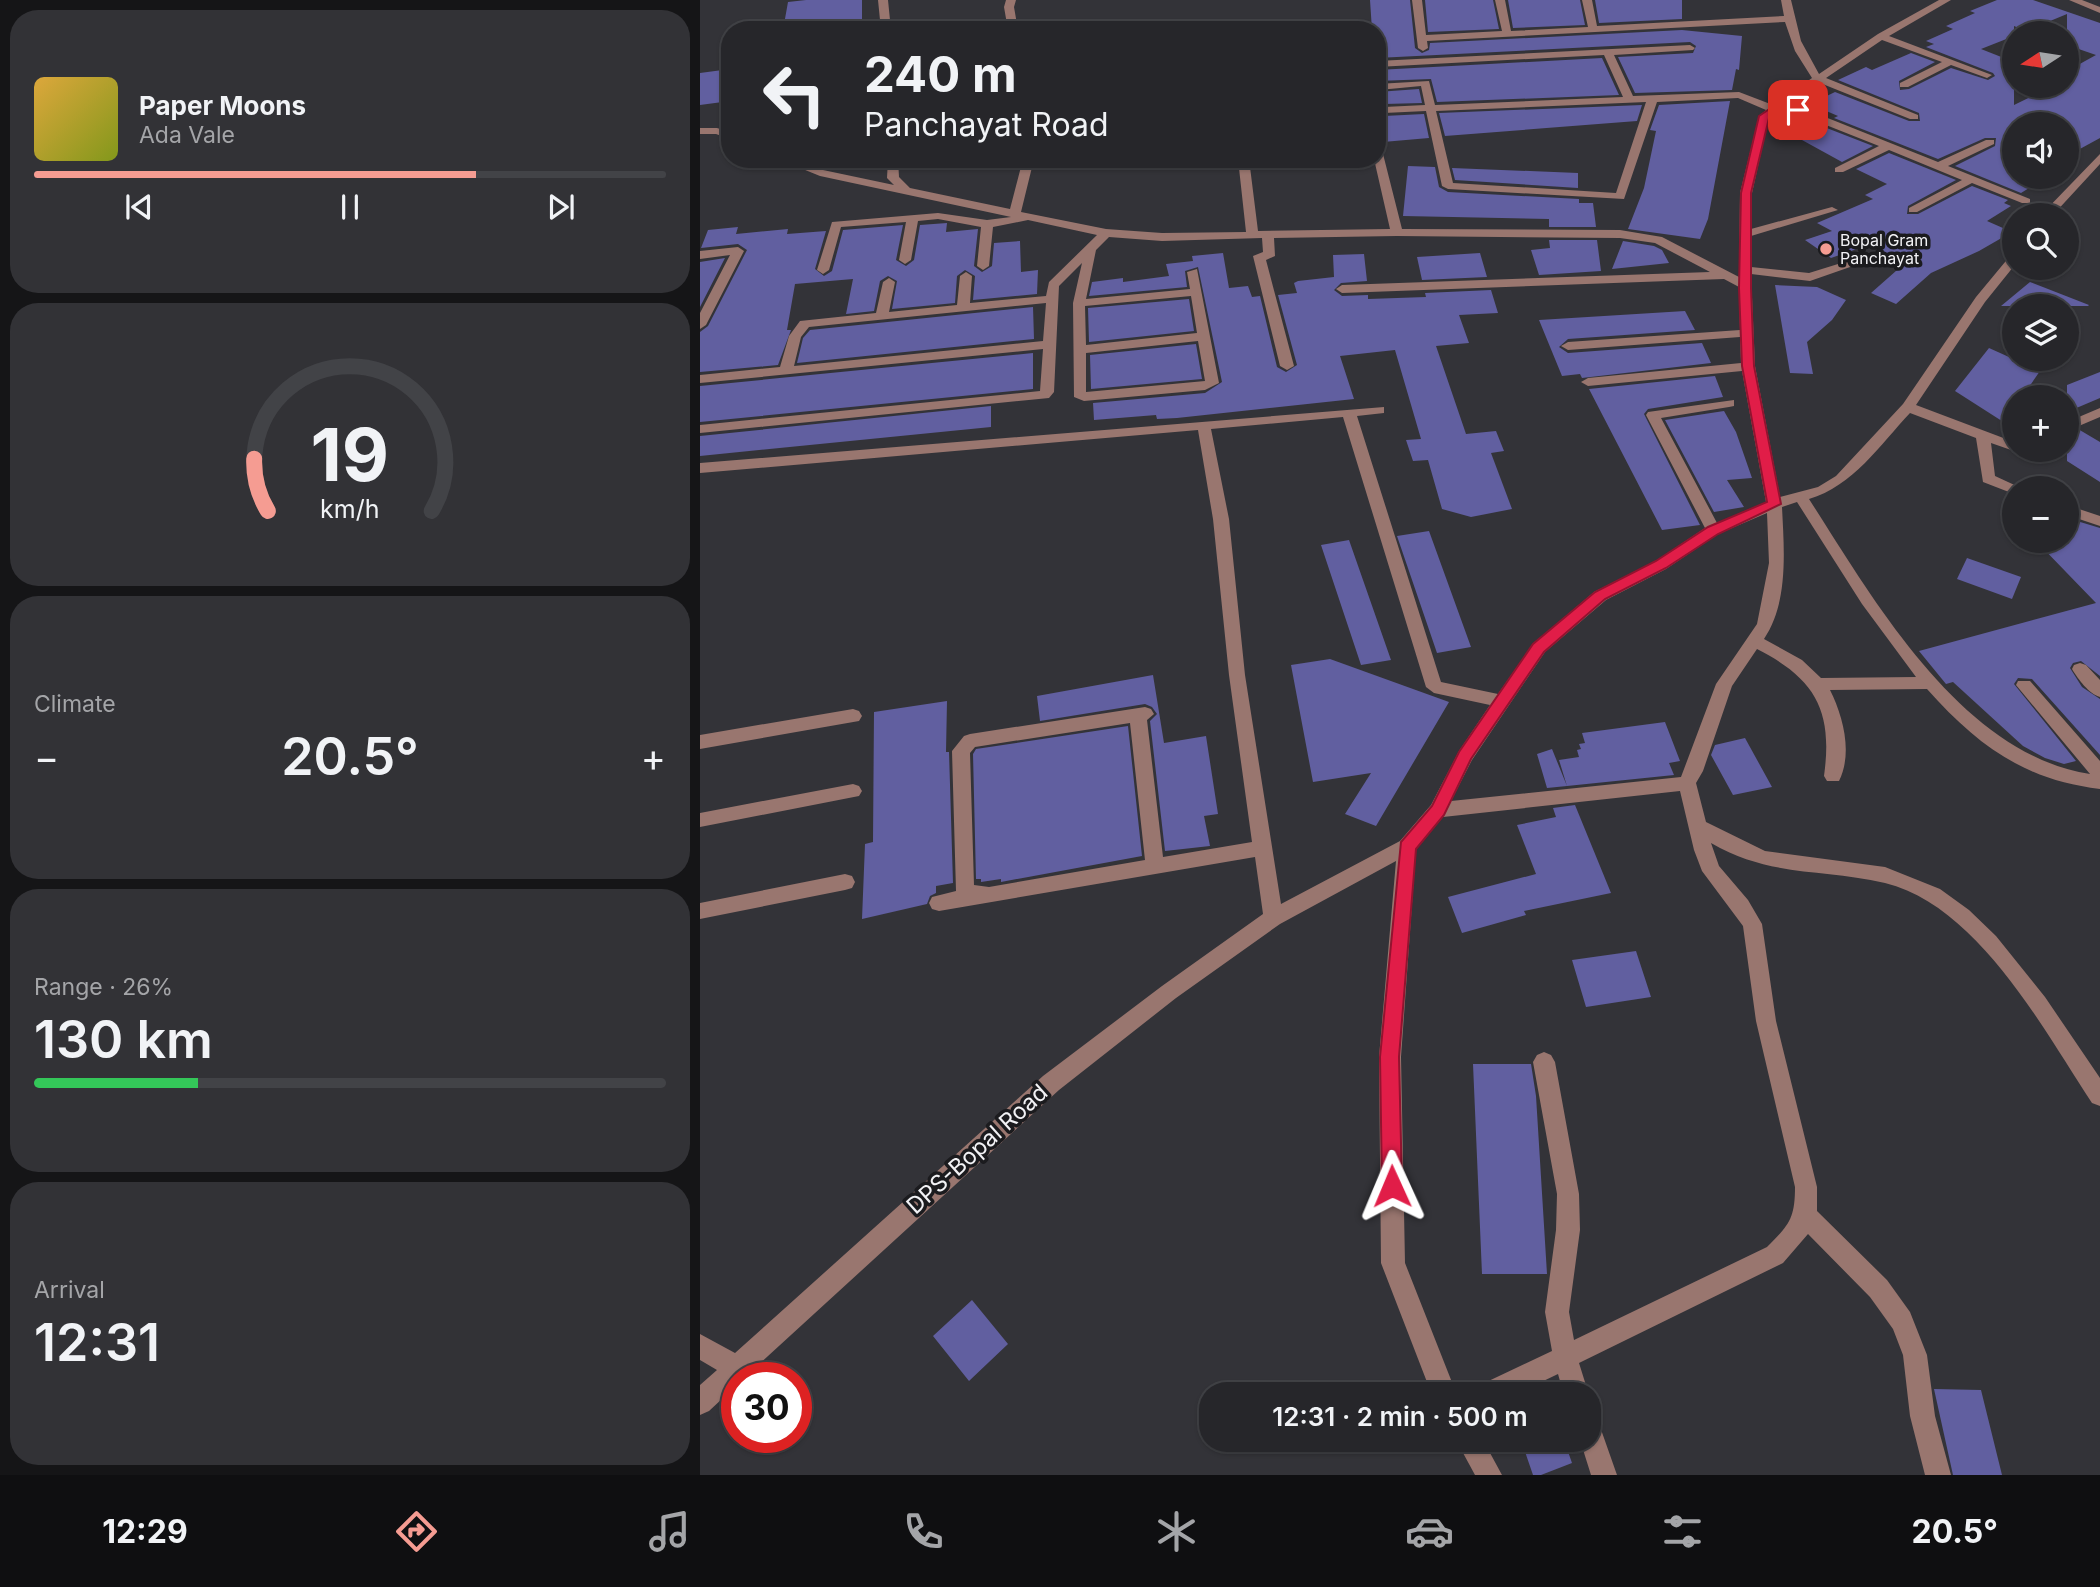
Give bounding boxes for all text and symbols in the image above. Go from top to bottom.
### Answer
north arrow [2002,21,2079,98]
map controls [2002,21,2079,553]
text: 240 m [864,45,1017,104]
icon: left [749,49,840,140]
pin [1768,80,1828,140]
text: Paper Moons [139,90,306,121]
icon: arrive [1779,91,1817,129]
text: Panchayat Road [864,105,1108,144]
button: sound [2002,112,2079,189]
text: Ada Vale [139,121,235,149]
icon: previous [120,188,158,226]
icon: pause [331,188,369,226]
icon: next [542,188,580,226]
button: search [2002,203,2079,280]
place label: Bopal Gram Panchayat [1840,230,1928,268]
marker: Bopal Gram Panchayat [1818,241,1834,257]
button: layers [2002,294,2079,371]
button: + [2002,385,2079,462]
text: 19 [311,410,389,499]
button: − [2002,476,2079,553]
text: km/h [320,493,380,523]
text: Climate [34,690,116,718]
text: 20.5° [281,725,419,788]
text: − [34,734,59,780]
text: + [641,734,666,780]
text: Range · 26% [34,973,173,1001]
text: 130 km [34,1008,213,1071]
street label: DPS-Bopal Road [901,1078,1053,1220]
position arrow [1355,1149,1429,1223]
text: Arrival [34,1276,105,1304]
text: 12:31 [34,1311,160,1374]
speed limit sign: 30 [721,1362,812,1453]
text: 12:31 · 2 min · 500 m [1272,1401,1528,1432]
icon: directions [392,1507,441,1556]
icon: music [645,1507,694,1556]
icon: phone [899,1507,948,1556]
icon: climate [1152,1507,1201,1556]
icon: car [1405,1507,1454,1556]
icon: filters [1658,1507,1707,1556]
text: 12:29 [102,1512,188,1551]
text: 20.5° [1912,1512,1998,1551]

